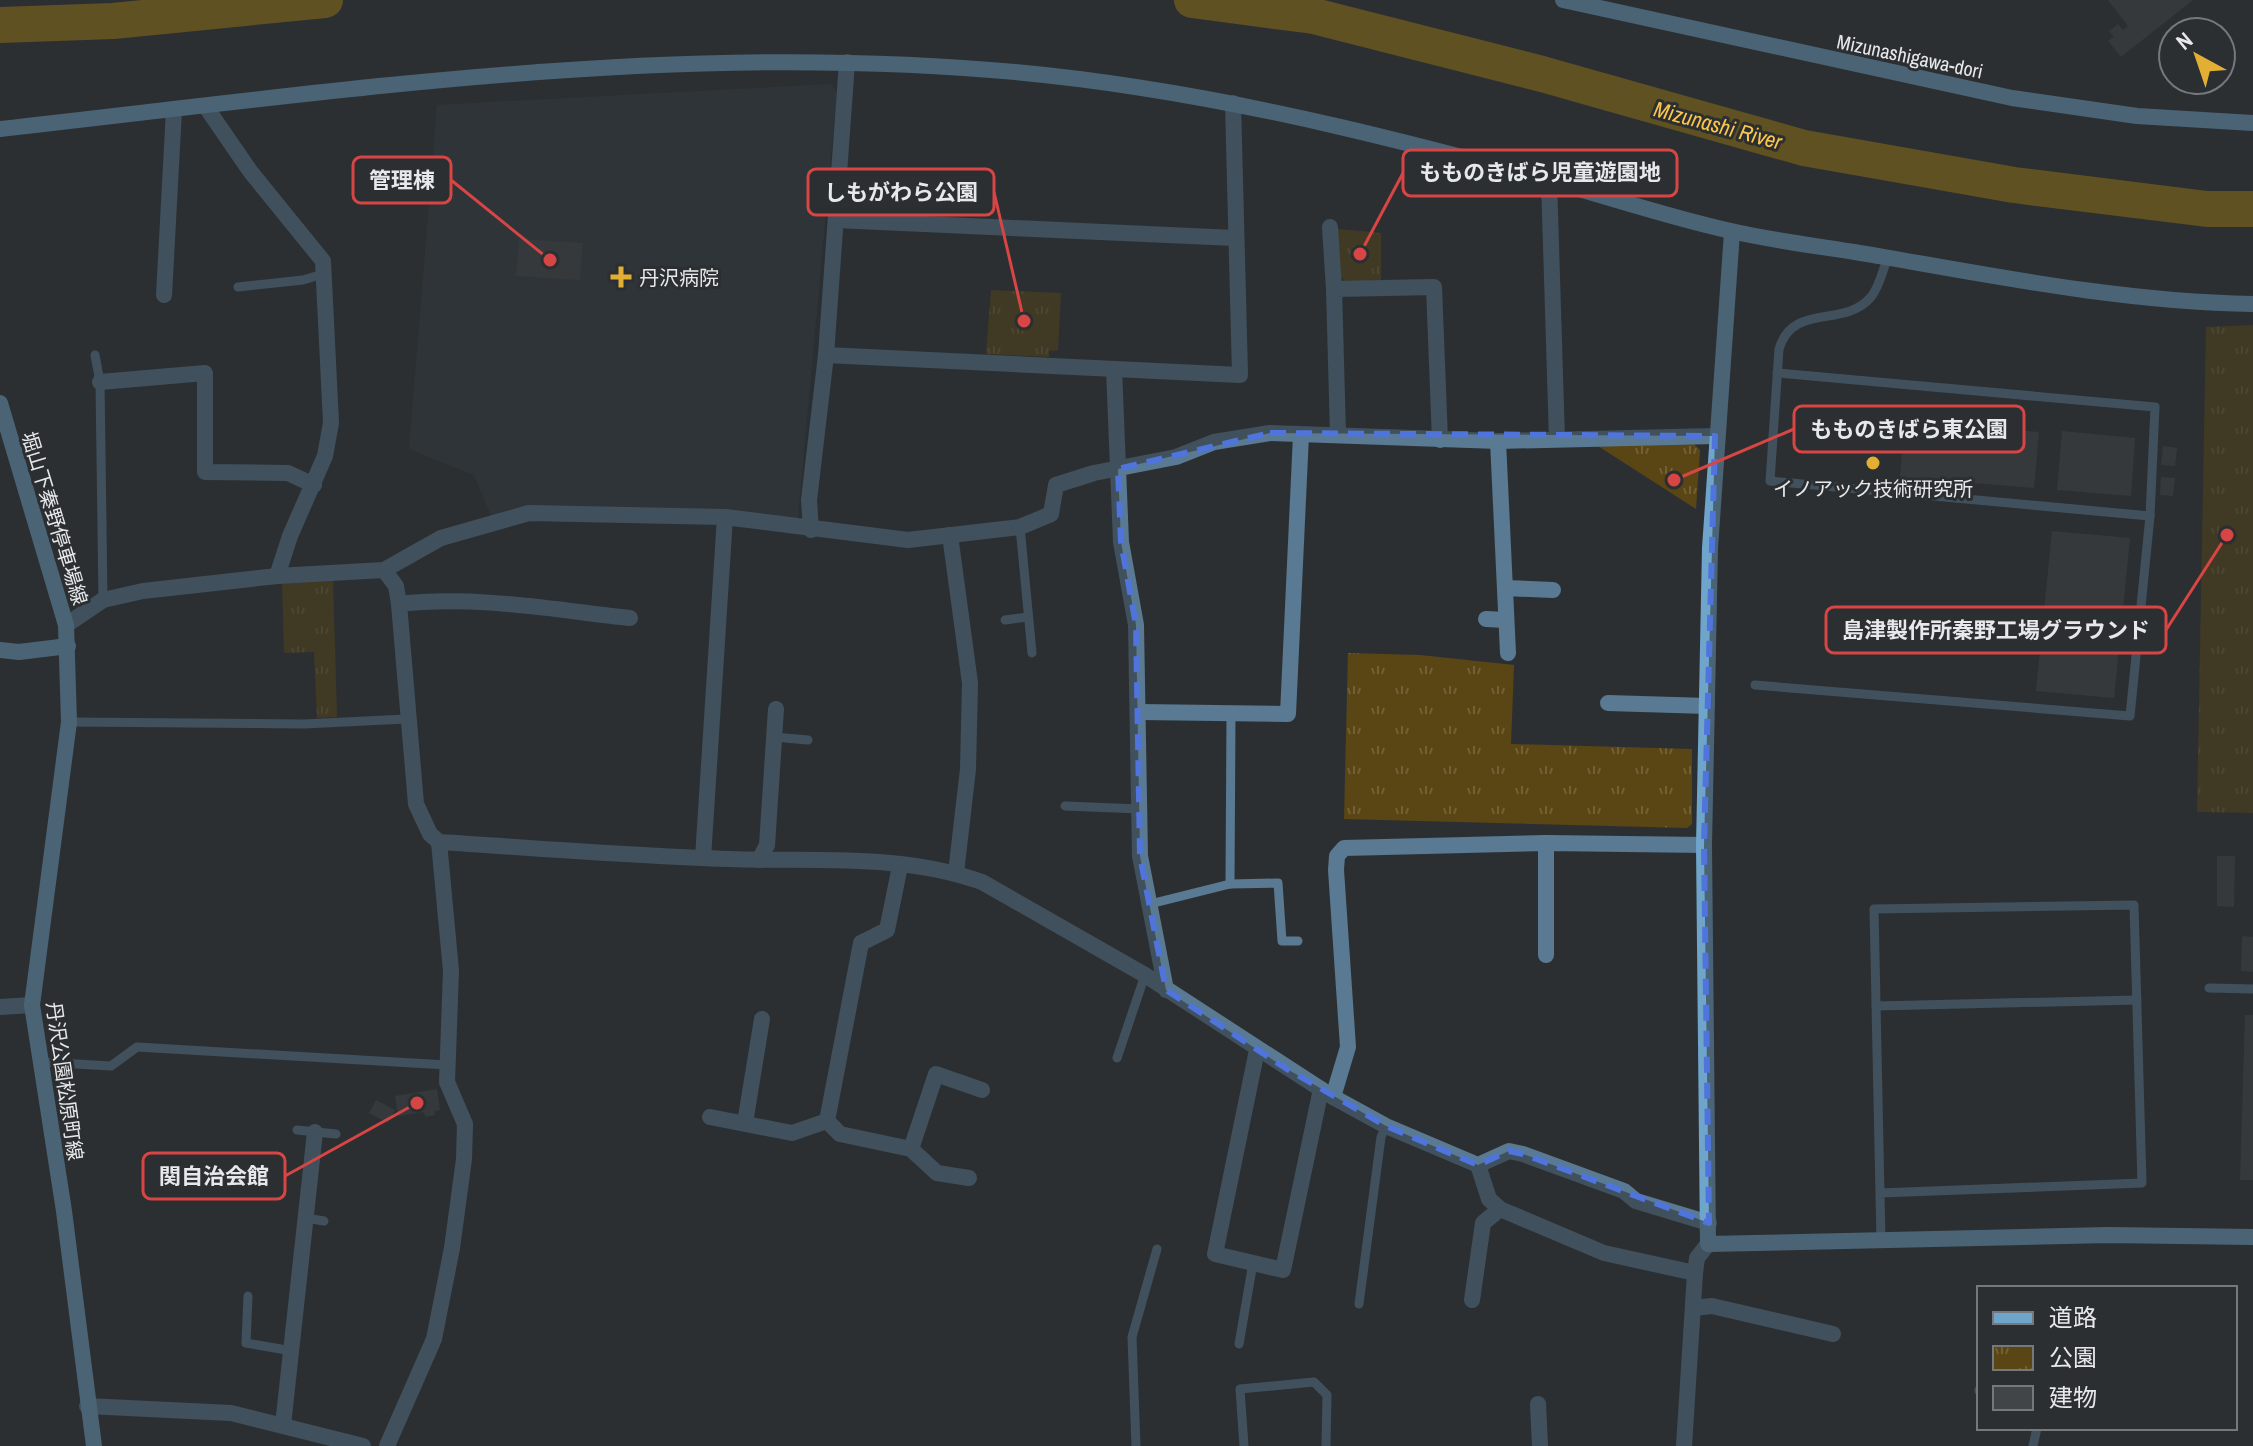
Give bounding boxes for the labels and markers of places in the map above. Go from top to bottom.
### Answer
callout: もものきばら児童遊園地 [1403,150,1677,196]
callout: 管理棟 [353,157,451,203]
callout: しもがわら公園 [808,169,994,215]
place label: 丹沢病院 [639,264,719,291]
marker: 丹沢病院 [610,266,632,288]
callout: もものきばら東公園 [1794,406,2024,452]
marker: イノアック技術研究所 [1864,454,1882,472]
place label: イノアック技術研究所 [1773,475,1973,502]
callout: 島津製作所秦野工場グラウンド [1826,607,2166,653]
callout: 関自治会館 [143,1153,285,1199]

